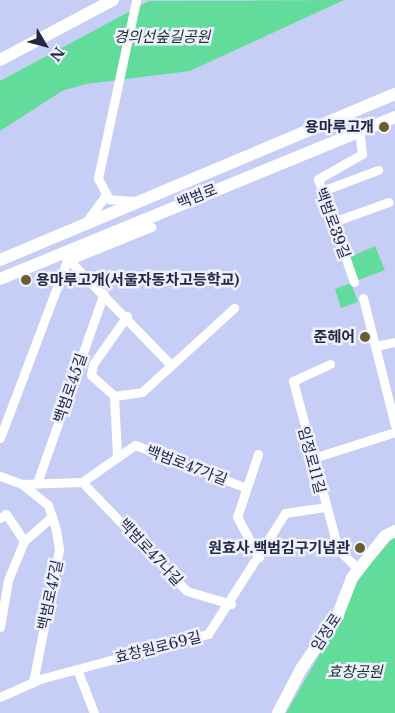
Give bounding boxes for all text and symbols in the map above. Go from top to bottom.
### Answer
north arrow [20,20,70,70]
park label: 경의선숲길공원 [114,28,210,46]
text: N [46,43,68,65]
place label: 용마루고개 [305,118,374,136]
marker: 용마루고개 [378,121,390,133]
street label: 백범로 [174,180,220,212]
street label: 백범로39길 [312,185,354,261]
place label: 용마루고개(서울자동차고등학교) [36,271,239,289]
marker: 용마루고개(서울자동차고등학교) [20,274,32,286]
place label: 준헤어 [314,328,355,346]
marker: 준헤어 [359,331,371,343]
street label: 백범로45길 [50,351,90,425]
street label: 임정로11길 [294,425,330,495]
street label: 백범로47가길 [144,441,230,489]
street label: 백범로47나길 [115,515,187,589]
place label: 원효사.백범김구기념관 [208,539,350,557]
marker: 원효사.백범김구기념관 [354,542,366,554]
street label: 백범로47길 [34,558,66,632]
street label: 임정로 [307,610,345,654]
street label: 효창원로69길 [113,628,203,666]
park label: 효창공원 [327,663,383,681]

